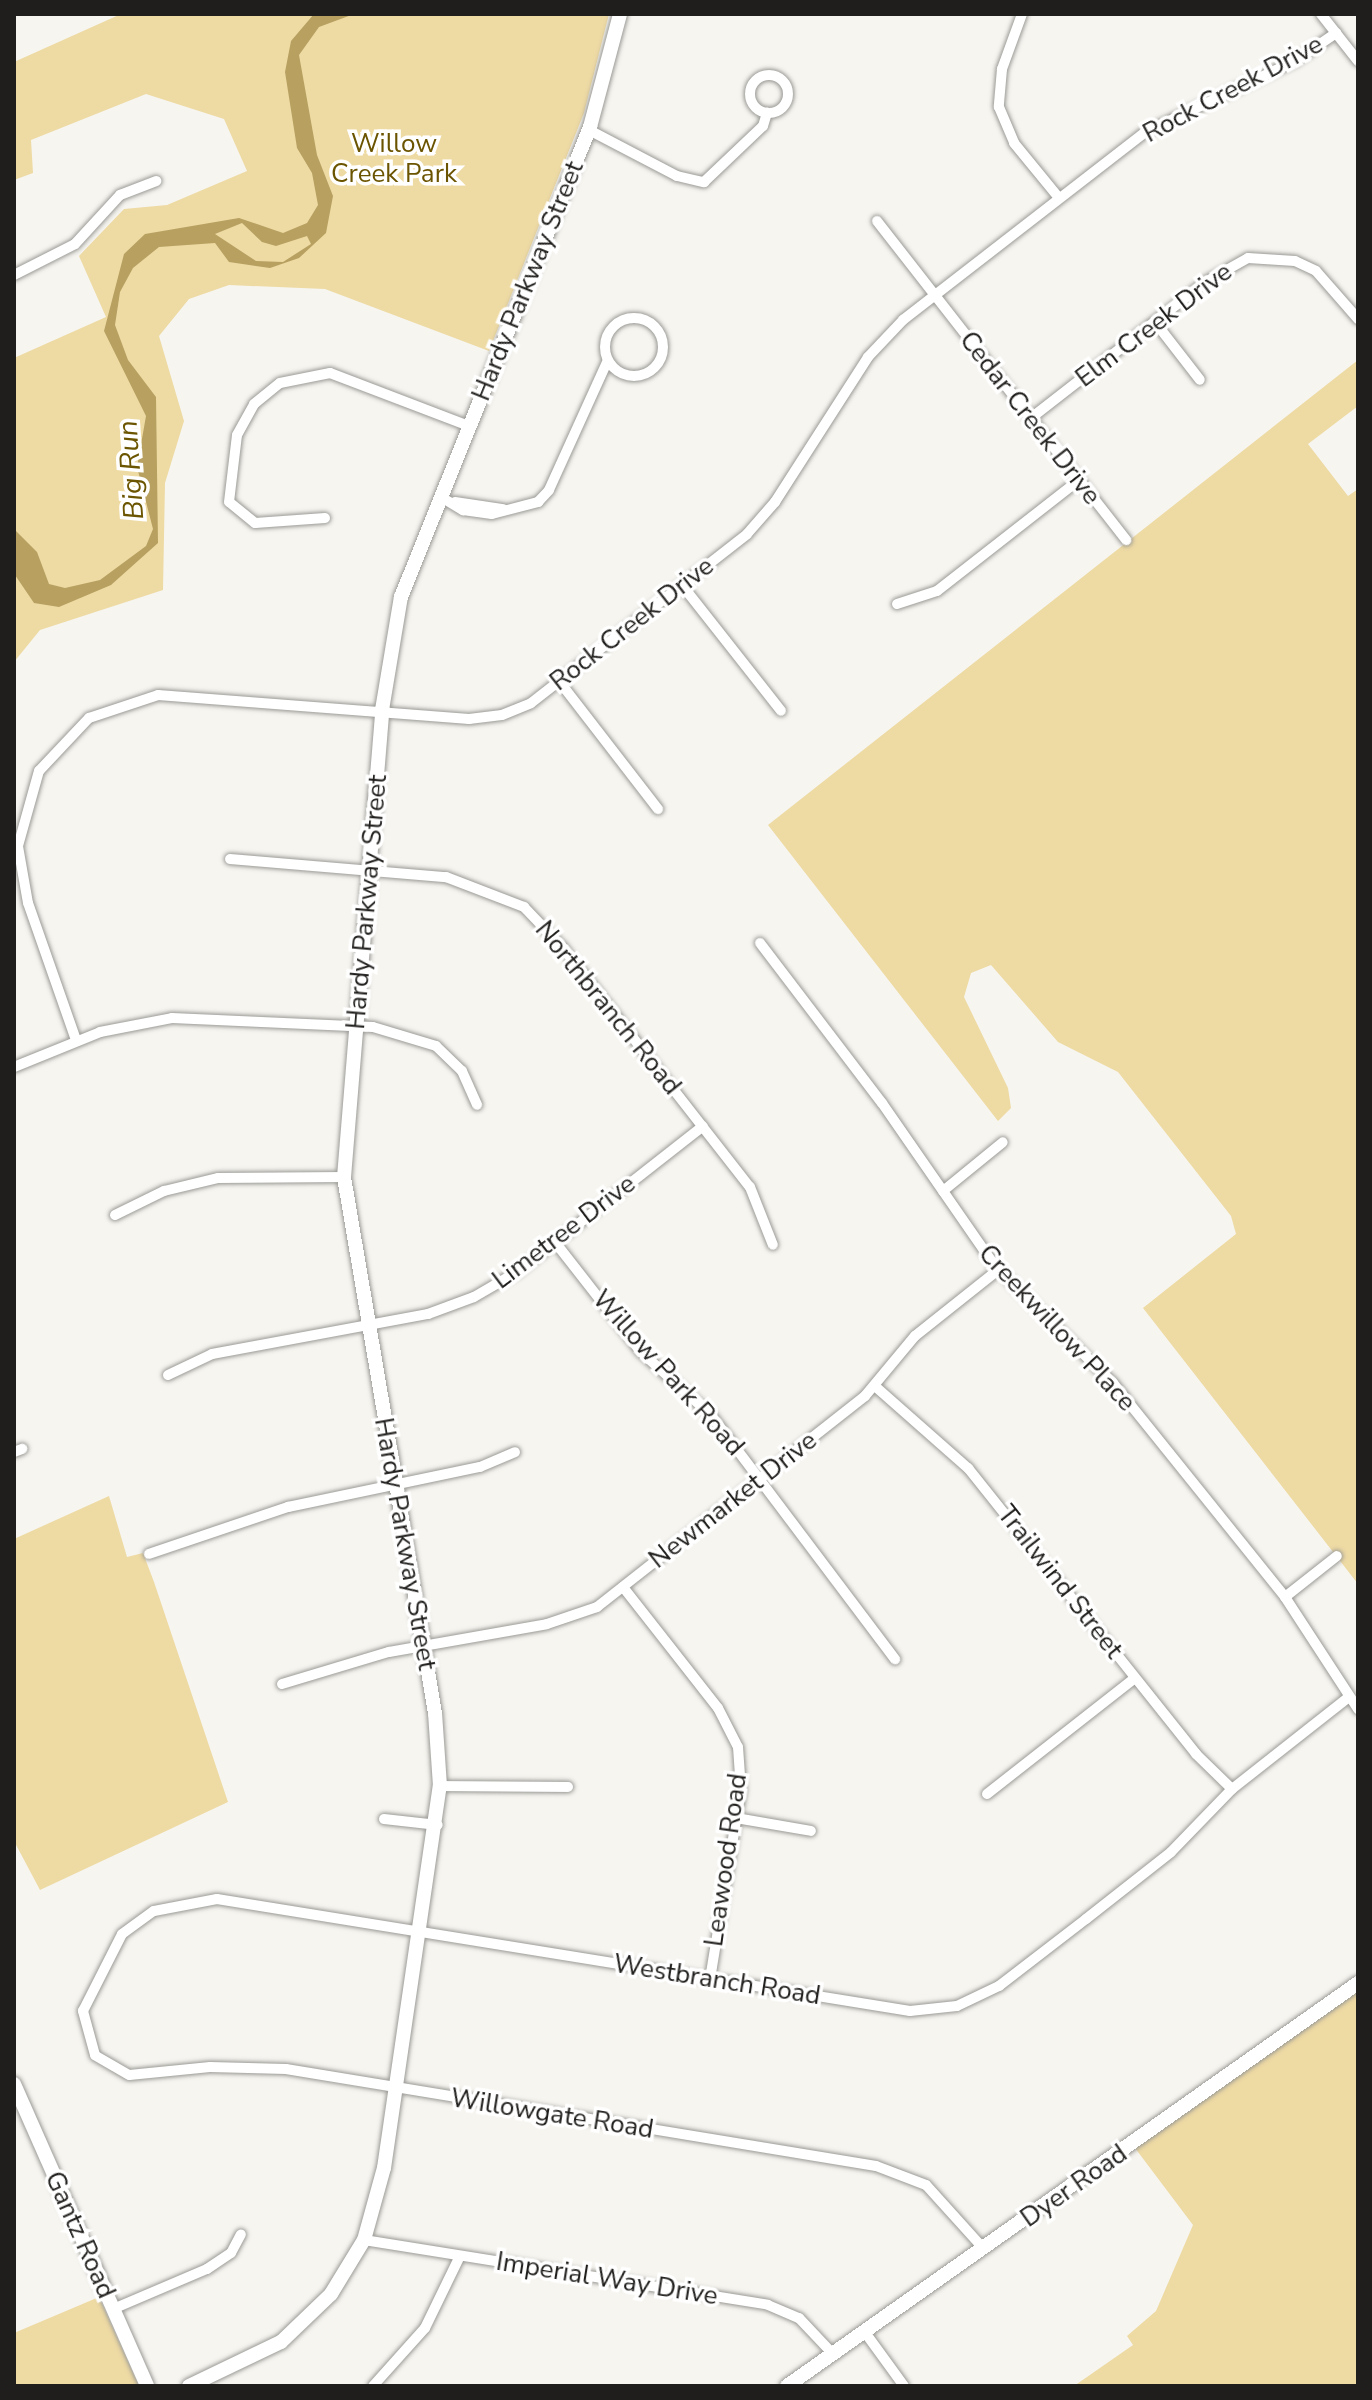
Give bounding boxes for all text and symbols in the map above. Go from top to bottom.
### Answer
street label: Rock Creek Drive [1138,29,1328,149]
park label: Willow Creek Park [331,128,457,190]
street label: Hardy Parkway Street [466,157,590,405]
street label: Elm Creek Drive [1070,256,1238,394]
street label: Cedar Creek Drive [953,325,1107,511]
water label: Big Run [111,419,151,521]
street label: Rock Creek Drive [544,550,720,698]
street label: Hardy Parkway Street [340,773,394,1031]
street label: Northbranch Road [528,915,688,1101]
street label: Limetree Drive [487,1168,641,1296]
street label: Creekwillow Place [972,1238,1142,1418]
street label: Willow Park Road [586,1284,750,1462]
street label: Hardy Parkway Street [367,1415,443,1673]
street label: Newmarket Drive [643,1425,823,1575]
street label: Trailwind Street [991,1499,1129,1665]
street label: Leawood Road [698,1771,754,1949]
street label: Westbranch Road [611,1948,823,2012]
street label: Willowgate Road [448,2083,656,2145]
street label: Dyer Road [1015,2138,1133,2234]
street label: Gantz Road [38,2167,122,2303]
street label: Imperial Way Drive [494,2246,720,2312]

